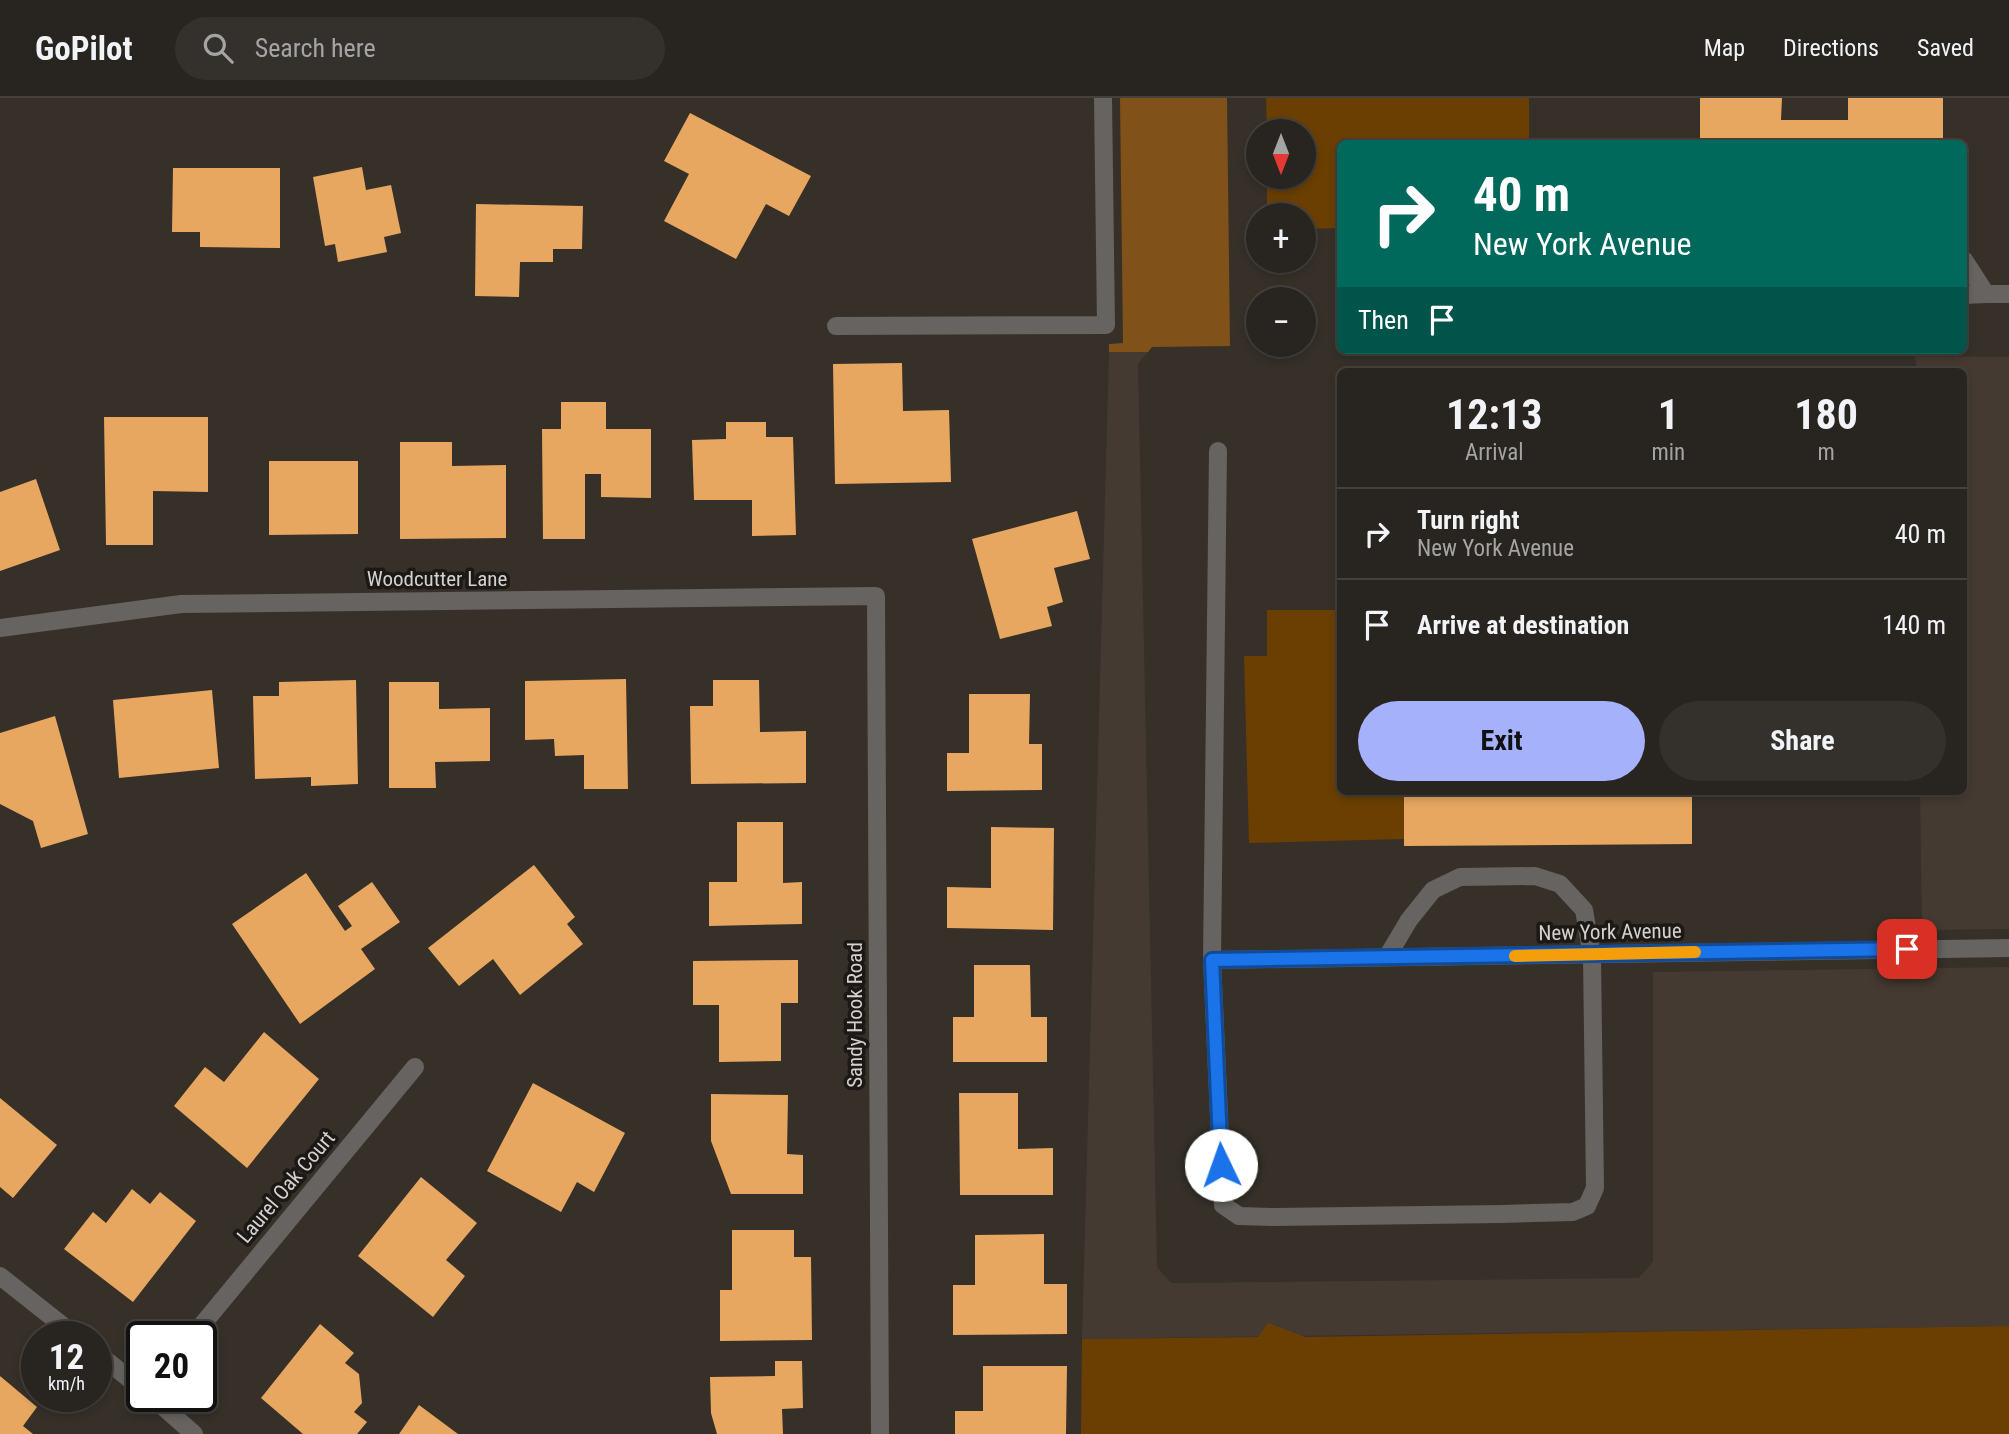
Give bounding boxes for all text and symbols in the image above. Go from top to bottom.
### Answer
search box [175,17,665,80]
text: GoPilot [35,29,133,68]
icon: search [199,29,237,67]
text: Search here [255,33,376,63]
text: Map [1704,34,1745,62]
text: Directions [1783,34,1879,62]
text: Saved [1917,34,1974,62]
north arrow [1246,119,1316,189]
map controls [1246,119,1316,357]
text: 40 m [1473,166,1570,223]
icon: right [1358,168,1449,259]
button: + [1246,203,1316,273]
text: New York Avenue [1473,225,1691,263]
button: − [1246,287,1316,357]
icon: arrive [1423,301,1461,339]
text: Then [1358,305,1409,335]
text: 12:13 [1446,390,1542,439]
text: 1 [1658,390,1679,439]
text: 180 [1794,390,1858,439]
text: Arrival [1465,439,1523,466]
text: min [1651,439,1685,466]
text: m [1817,439,1835,466]
text: Turn right [1417,505,1519,535]
icon: right [1358,515,1396,553]
text: 40 m [1895,519,1946,549]
text: New York Avenue [1417,535,1574,562]
street label: Woodcutter Lane [367,567,507,591]
icon: arrive [1358,606,1396,644]
text: Arrive at destination [1417,610,1629,640]
text: 140 m [1882,610,1946,640]
button: Exit [1358,701,1645,781]
button: Share [1659,701,1946,781]
street label: New York Avenue [1538,919,1682,945]
pin [1877,919,1937,979]
icon: arrive [1888,930,1926,968]
street label: Sandy Hook Road [843,942,867,1088]
street label: Laurel Oak Court [232,1126,340,1248]
position arrow [1184,1128,1258,1202]
speed limit sign: 20 [126,1321,217,1412]
text: 12 [49,1337,84,1378]
text: km/h [48,1373,85,1394]

